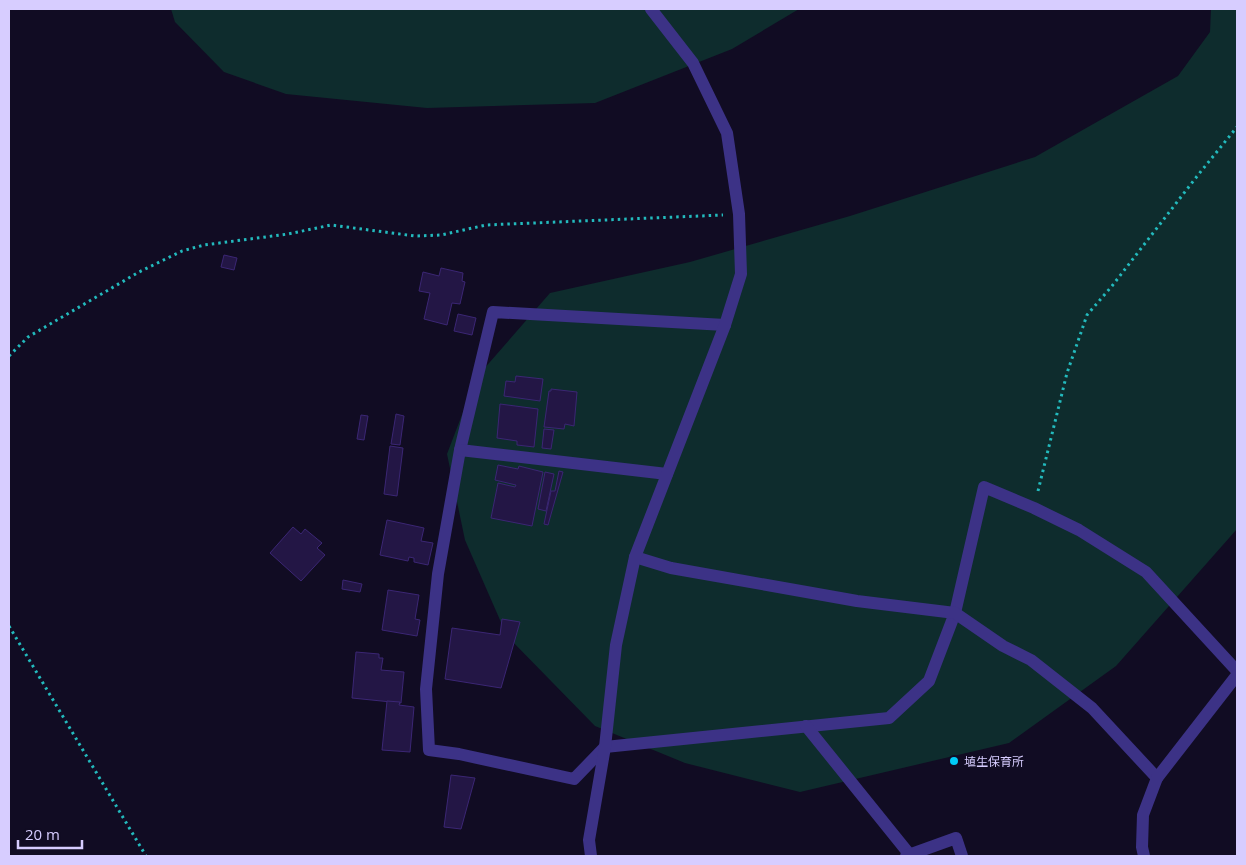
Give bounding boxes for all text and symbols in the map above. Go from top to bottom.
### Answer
place label: 埴生保育所 [964,753,1024,770]
marker: 埴生保育所 [948,755,960,767]
scale bar [18,818,81,850]
text: 20 m [25,824,60,844]

